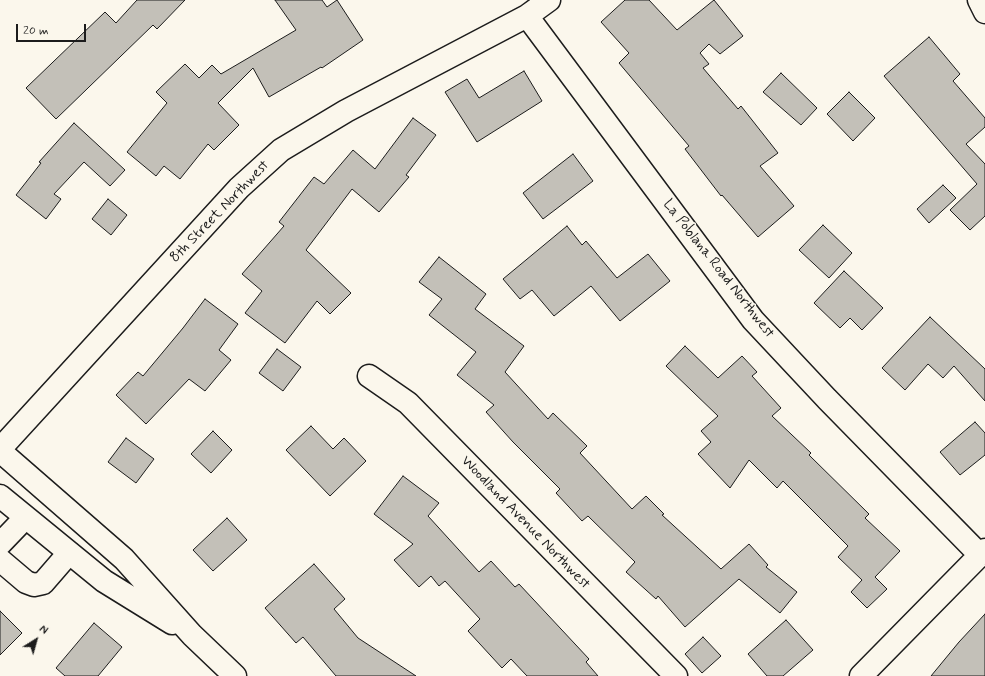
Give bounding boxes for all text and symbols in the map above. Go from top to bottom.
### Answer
scale bar [18,16,88,42]
text: 20 m [23,23,49,39]
street label: 8th Street Northwest [167,157,273,267]
street label: La Poblana Road Northwest [658,196,778,342]
street label: Woodland Avenue Northwest [457,453,593,593]
north arrow [16,620,56,660]
text: N [36,623,50,638]

